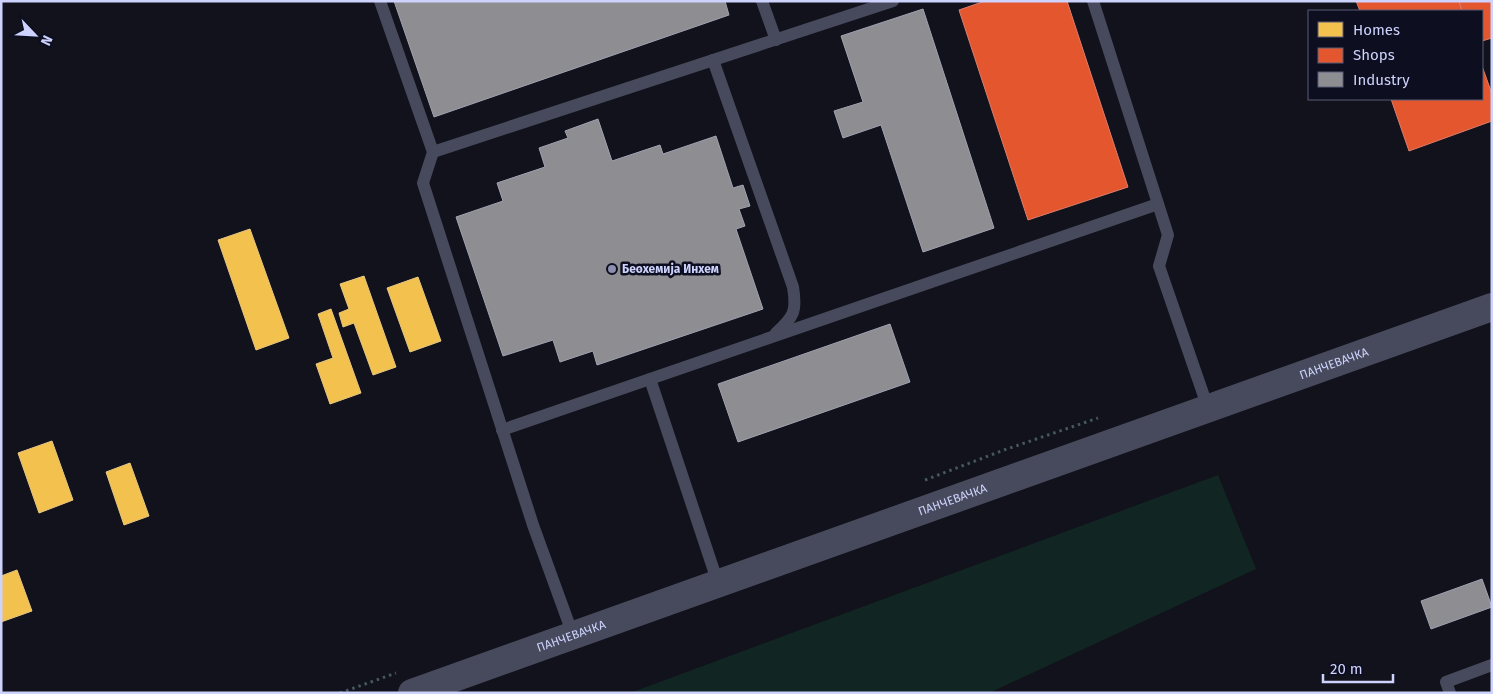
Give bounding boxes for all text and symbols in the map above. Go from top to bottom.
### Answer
north arrow [10,10,60,60]
legend [1308,10,1483,100]
text: Homes [1353,21,1400,39]
text: N [37,32,56,48]
text: Shops [1353,46,1395,64]
text: Industry [1353,71,1410,89]
place label: Беохемија Инхем [622,262,719,276]
marker: Беохемија Инхем [606,263,618,275]
street label: ПАНЧЕВАЧКА [1298,345,1370,382]
street label: ПАНЧЕВАЧКА [916,481,989,519]
street label: ПАНЧЕВАЧКА [535,617,608,655]
scale bar [1323,652,1393,684]
text: 20 m [1330,660,1363,678]

